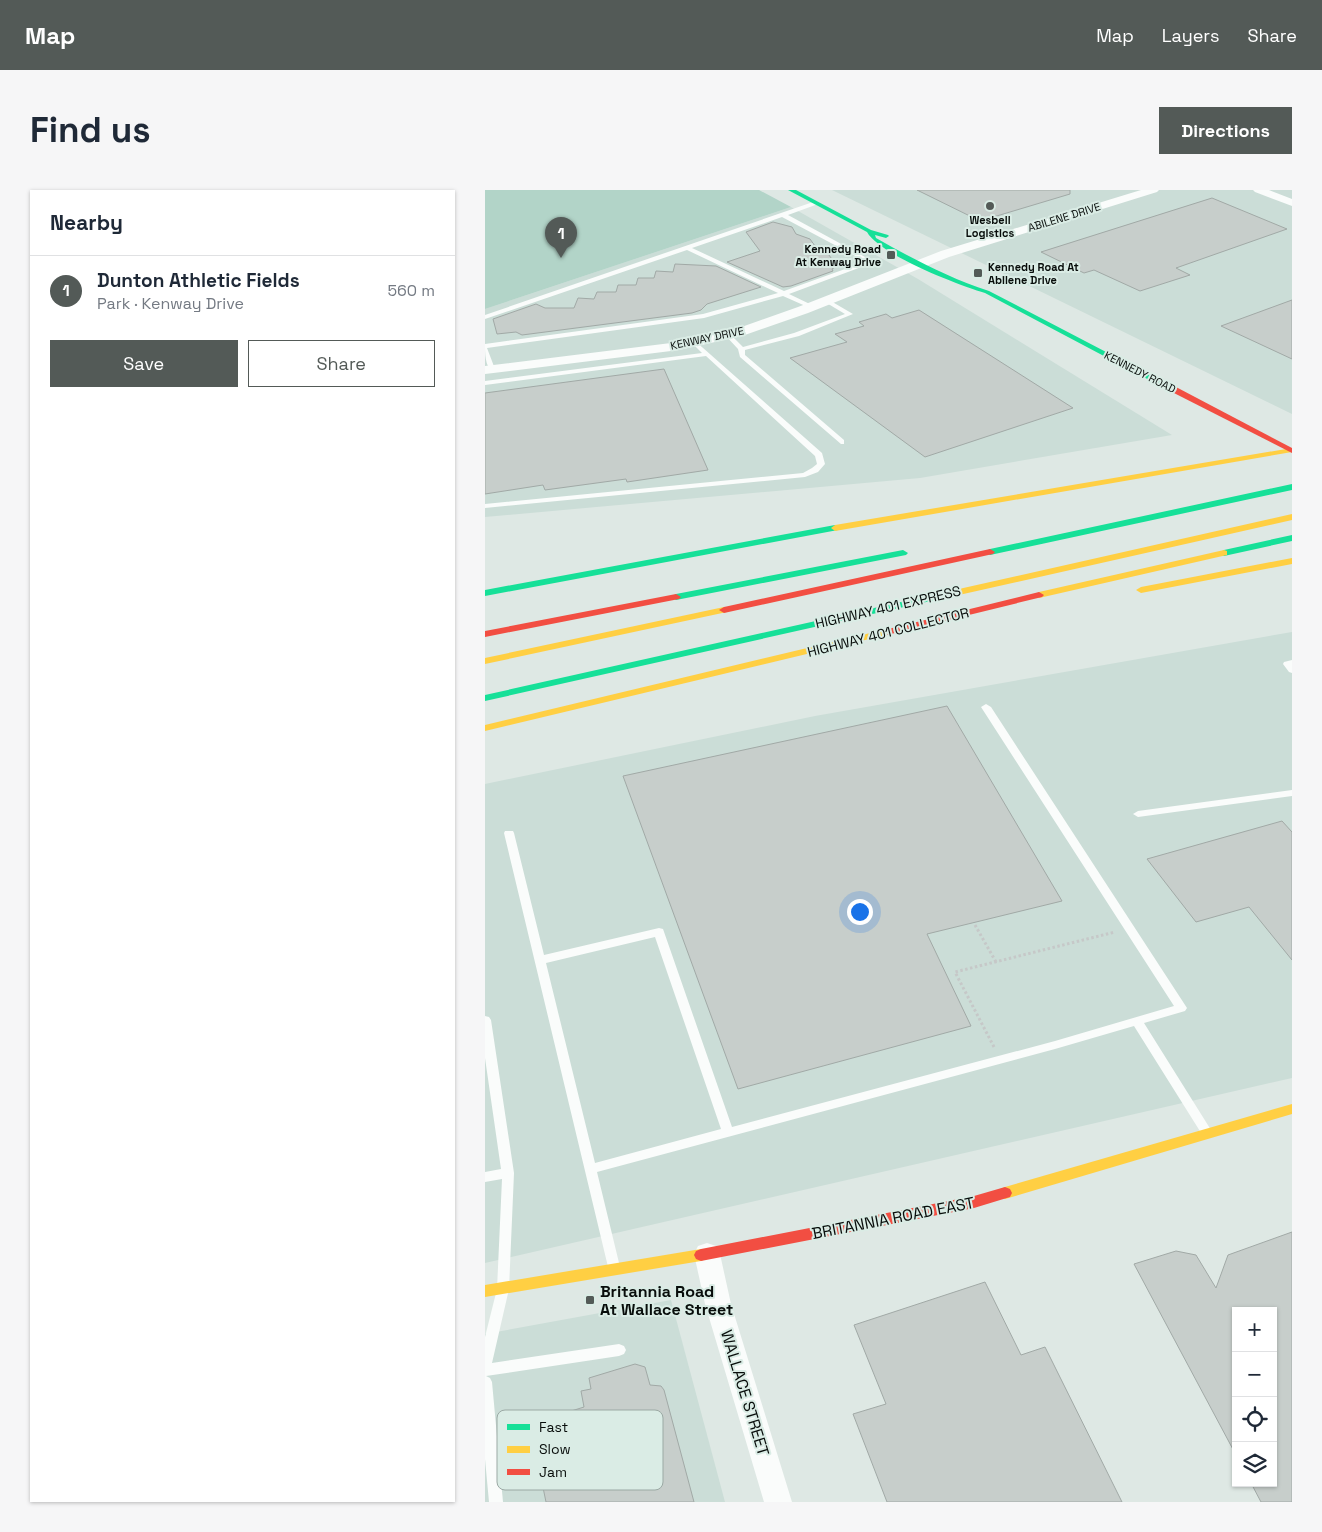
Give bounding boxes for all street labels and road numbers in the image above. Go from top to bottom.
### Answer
street label: ABILENE DRIVE [1026,199,1102,235]
street label: KENWAY DRIVE [669,323,745,353]
street label: KENNEDY ROAD [1102,348,1178,396]
street label: HIGHWAY 401 EXPRESS [813,581,963,633]
street label: HIGHWAY 401 COLLECTOR [805,603,971,661]
street label: BRITANNIA ROAD EAST [810,1192,976,1244]
street label: WALLACE STREET [716,1327,774,1459]

